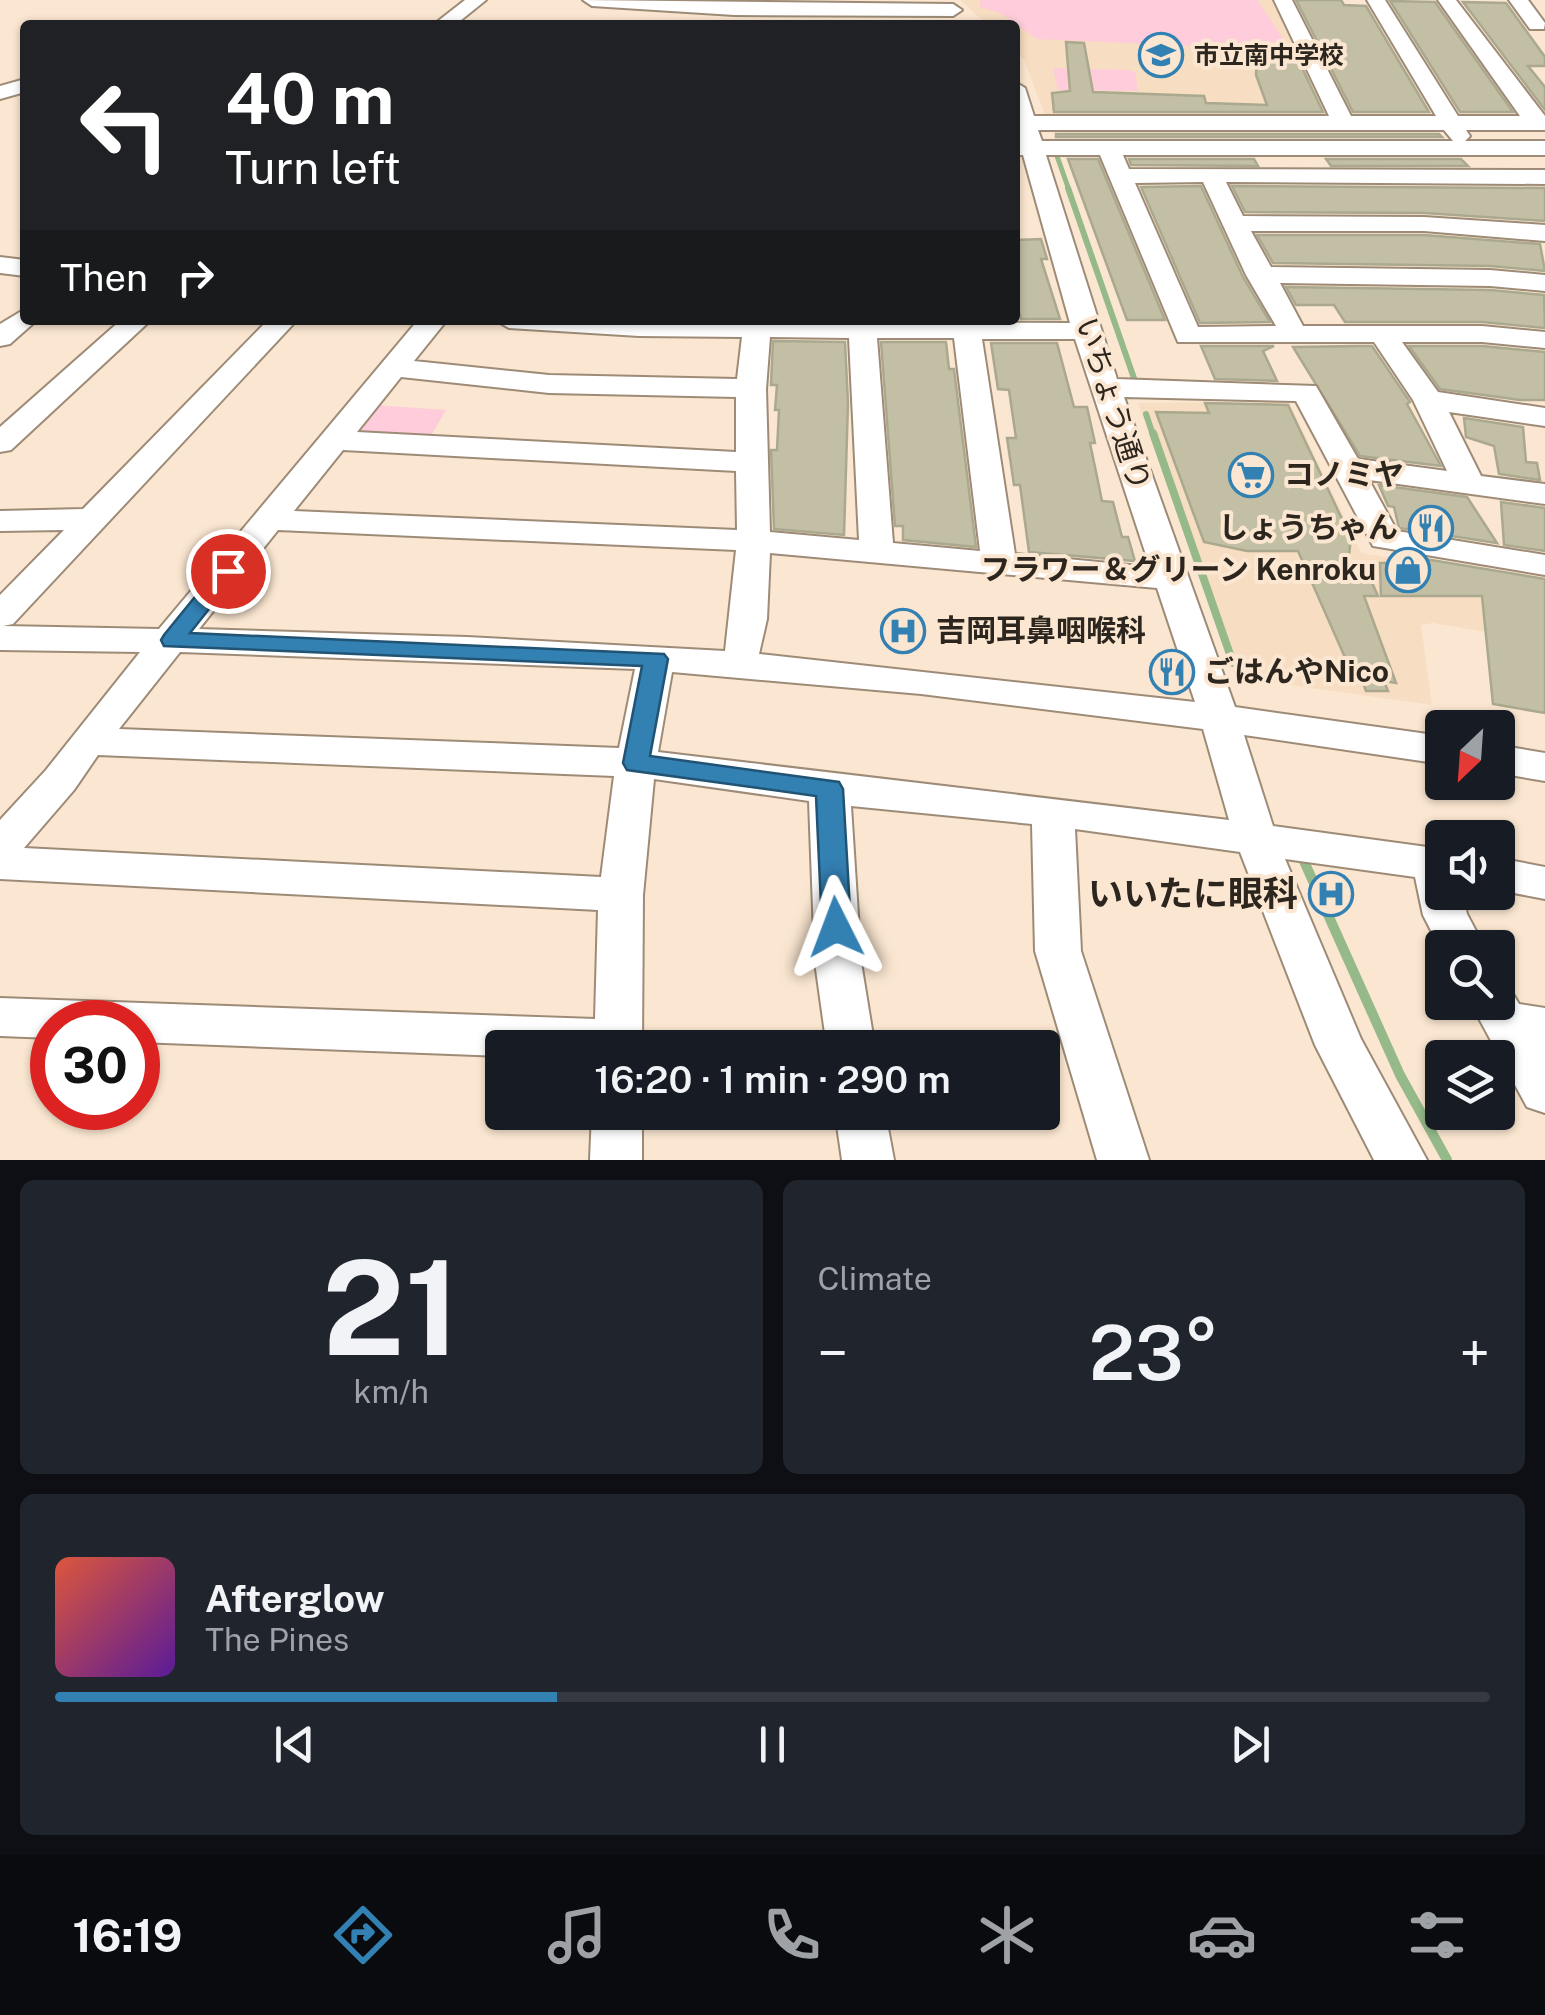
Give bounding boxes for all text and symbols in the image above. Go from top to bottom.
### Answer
school or university icon: 市立南中学校 [1138,32,1184,78]
place label: 市立南中学校 [1194,40,1344,70]
text: 40 m [225,57,395,140]
icon: left [60,60,190,190]
text: Turn left [225,141,401,194]
icon: right [168,250,223,305]
text: Then [60,255,148,300]
street label: いちょう通り [1069,313,1159,495]
supermarket icon: コノミヤ [1228,452,1274,498]
place label: コノミヤ [1284,456,1404,492]
restaurant icon: しょうちゃん [1408,505,1454,551]
place label: しょうちゃん [1218,509,1398,545]
pin [186,529,271,614]
icon: arrive [201,544,256,599]
shop icon: フラワー＆グリーン Kenroku [1385,547,1431,593]
place label: フラワー＆グリーン Kenroku [981,551,1376,587]
hospital icon: 吉岡耳鼻咽喉科 [880,608,926,654]
place label: 吉岡耳鼻咽喉科 [936,612,1146,648]
restaurant icon: ごはんやNico [1149,649,1195,695]
place label: ごはんやNico [1204,653,1389,689]
north arrow [1425,710,1515,800]
map controls [1425,710,1515,1130]
button: sound [1425,820,1515,910]
hospital icon: いいたに眼科 [1308,871,1354,917]
place label: いいたに眼科 [1088,873,1298,914]
position arrow [784,875,888,979]
button: search [1425,930,1515,1020]
speed limit sign: 30 [30,1000,160,1130]
button: layers [1425,1040,1515,1130]
text: 16:20 · 1 min · 290 m [594,1057,951,1102]
text: 21 [322,1232,460,1384]
text: Climate [818,1260,932,1297]
text: 23° [1089,1309,1219,1397]
text: − [818,1321,848,1385]
text: + [1459,1321,1490,1385]
text: km/h [354,1373,429,1410]
text: Afterglow [205,1576,385,1621]
text: The Pines [205,1621,349,1658]
icon: previous [267,1717,322,1772]
icon: pause [745,1717,800,1772]
icon: next [1223,1717,1278,1772]
icon: directions [328,1900,398,1970]
icon: music [542,1900,612,1970]
icon: phone [757,1900,827,1970]
icon: climate [972,1900,1042,1970]
icon: car [1187,1900,1257,1970]
icon: filters [1402,1900,1472,1970]
text: 16:19 [72,1909,183,1962]

